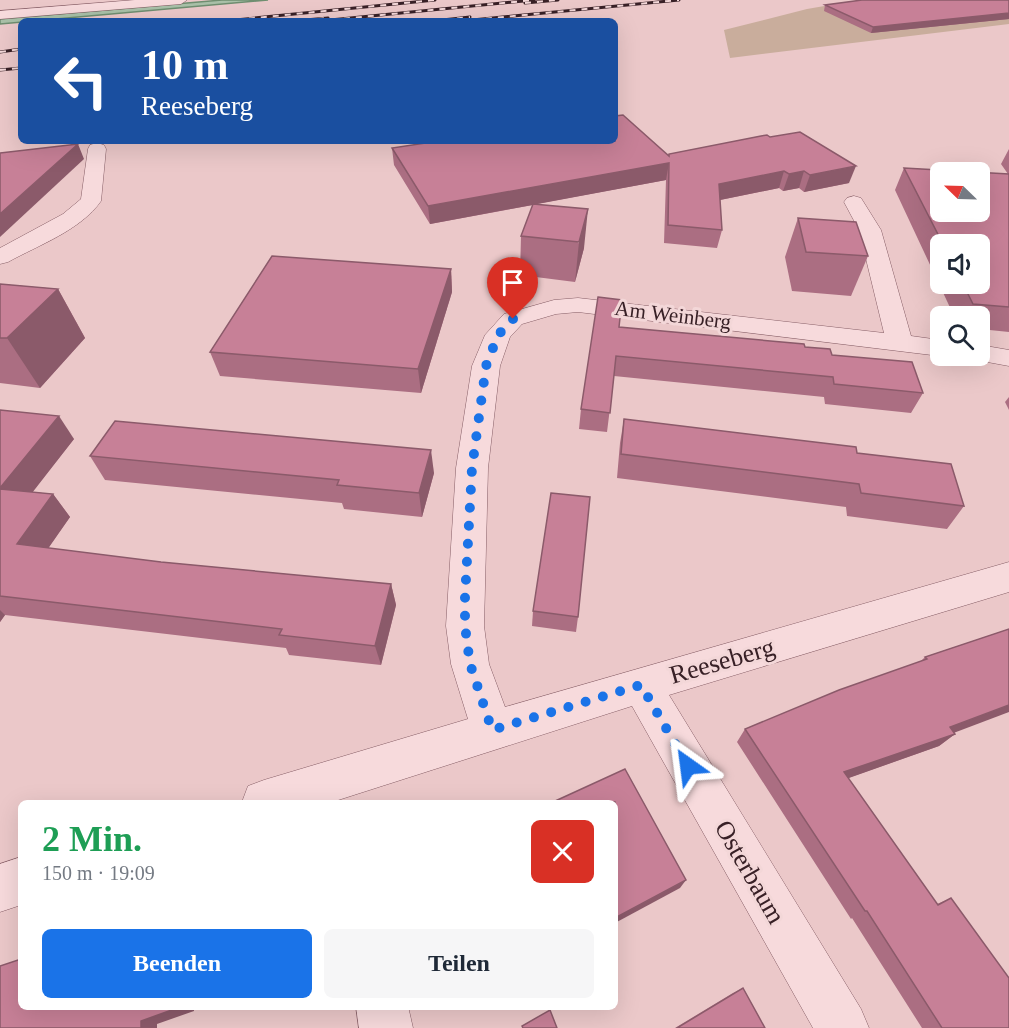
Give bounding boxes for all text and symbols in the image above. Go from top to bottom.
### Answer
icon: left [42,42,120,120]
text: 10 m [141,42,229,88]
text: Reeseberg [141,91,253,121]
north arrow [930,162,990,222]
map controls [930,162,990,366]
button: sound [930,234,990,294]
pin [487,257,538,319]
icon: arrive [496,266,529,299]
street label: Am Weinberg [613,296,733,334]
button: search [930,306,990,366]
street label: Reeseberg [666,632,778,690]
position arrow [656,734,720,798]
street label: Osterbaum [709,815,791,929]
text: 2 Min. [42,819,142,859]
button: close [531,820,594,883]
text: 150 m · 19:09 [42,862,155,884]
button: Beenden [42,929,312,998]
button: Teilen [324,929,594,998]

